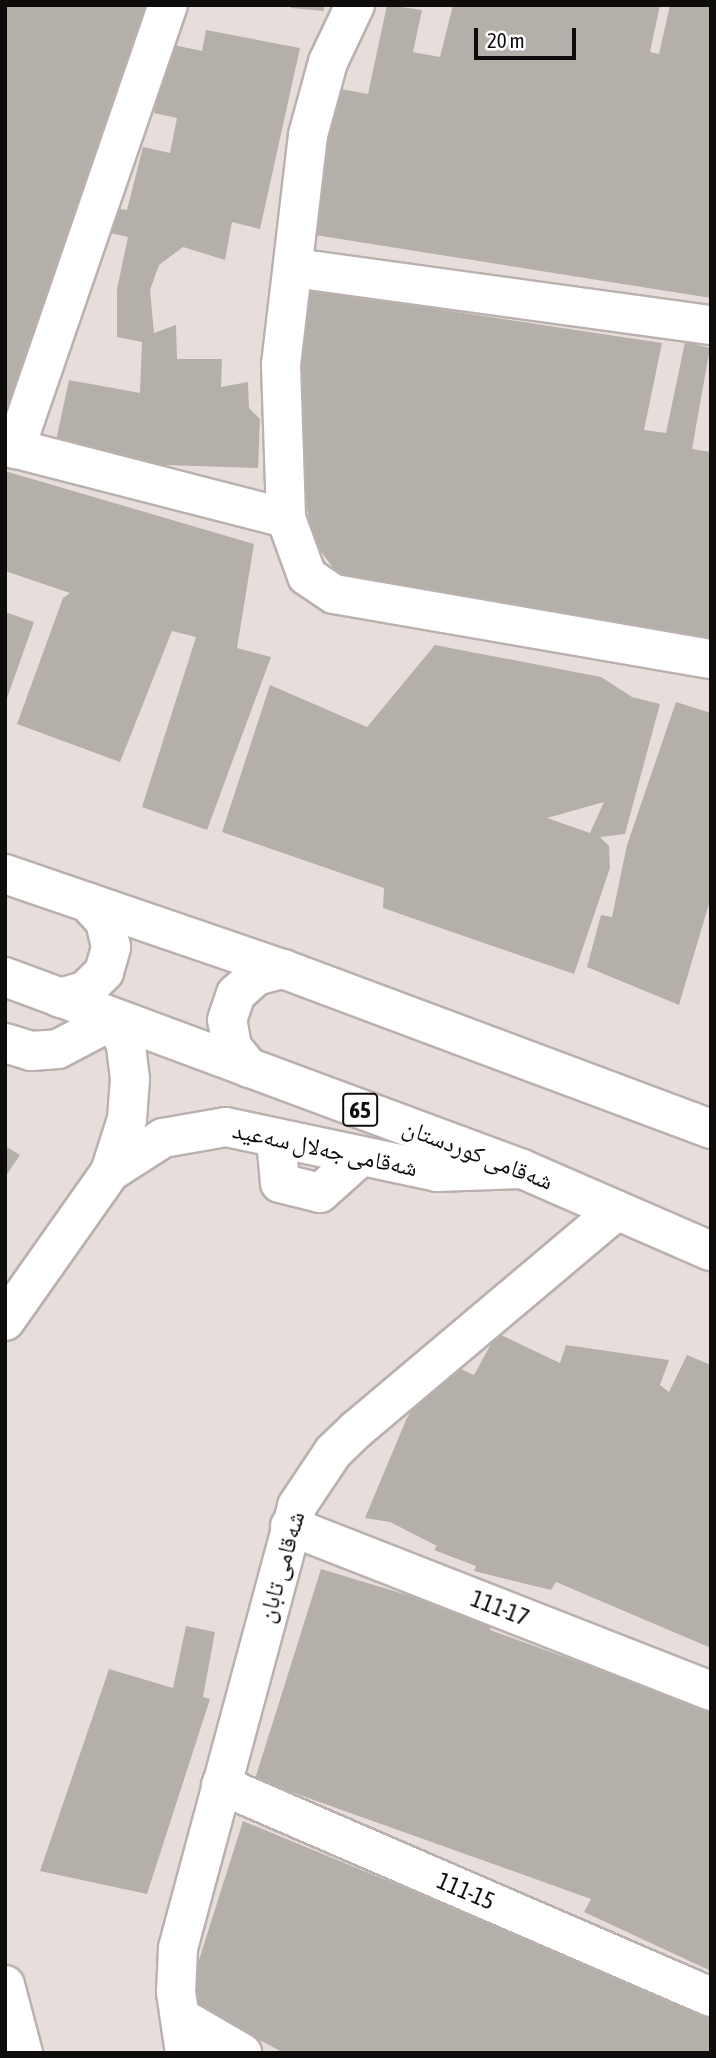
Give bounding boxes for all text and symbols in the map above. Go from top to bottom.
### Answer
scale bar [478,14,580,58]
text: 20 m [487,28,525,52]
road number: 65 [341,1091,379,1130]
street label: شەقامی کوردستان [399,1112,557,1196]
street label: شەقامی جەلال سەعید [230,1115,420,1183]
street label: شەقامی تابان [251,1508,311,1626]
street label: 111-17 [467,1584,533,1632]
street label: 111-15 [433,1866,499,1916]

